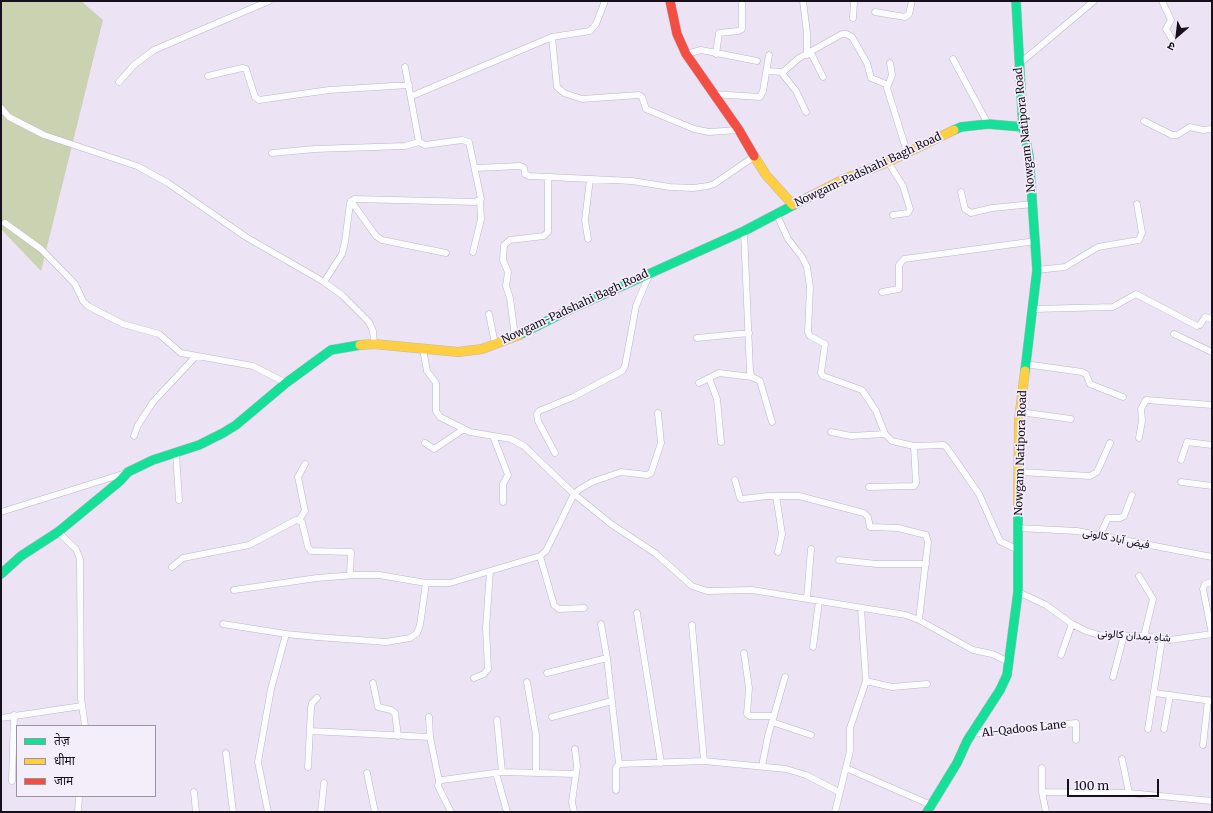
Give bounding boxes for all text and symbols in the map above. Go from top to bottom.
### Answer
north arrow [1157,16,1197,56]
text: उ [1165,39,1177,54]
street label: Nowgam Natipora Road [1012,67,1038,193]
street label: Nowgam-Padshahi Bagh Road [793,130,943,210]
street label: Nowgam-Padshahi Bagh Road [500,267,650,347]
street label: Nowgam Natipora Road [1012,390,1030,516]
street label: فیض آباد کالونی [1081,526,1151,552]
street label: شاہِ ہمدان کالونی [1097,627,1171,645]
street label: Al-Qadoos Lane [981,718,1067,740]
legend [16,725,156,797]
text: तेज़ [54,733,70,748]
text: धीमा [54,753,75,768]
scale bar [1069,771,1161,797]
text: जाम [54,773,73,788]
text: 100 m [1074,778,1109,793]

